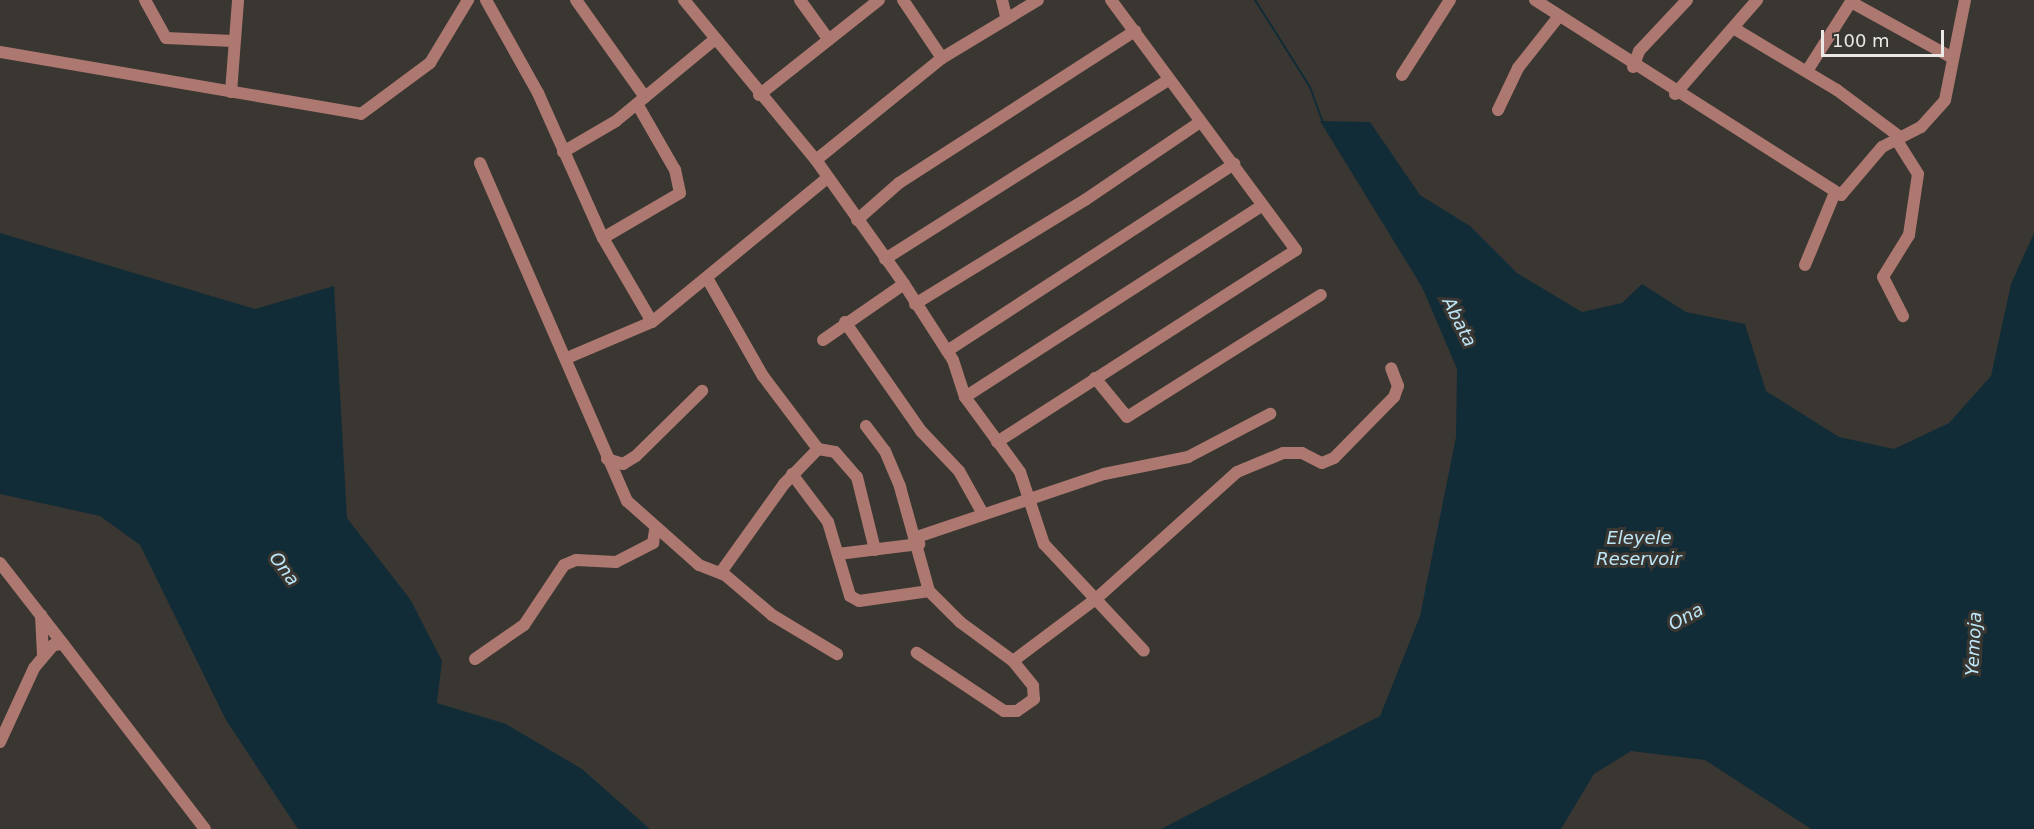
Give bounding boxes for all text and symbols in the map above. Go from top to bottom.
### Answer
scale bar [1824,18,1947,56]
text: 100 m [1832,30,1890,51]
water label: Abata [1437,294,1481,350]
water label: Eleyele Reservoir [1596,528,1682,570]
water label: Ona [264,548,304,590]
water label: Ona [1665,599,1707,635]
water label: Yemoja [1962,611,1986,677]

